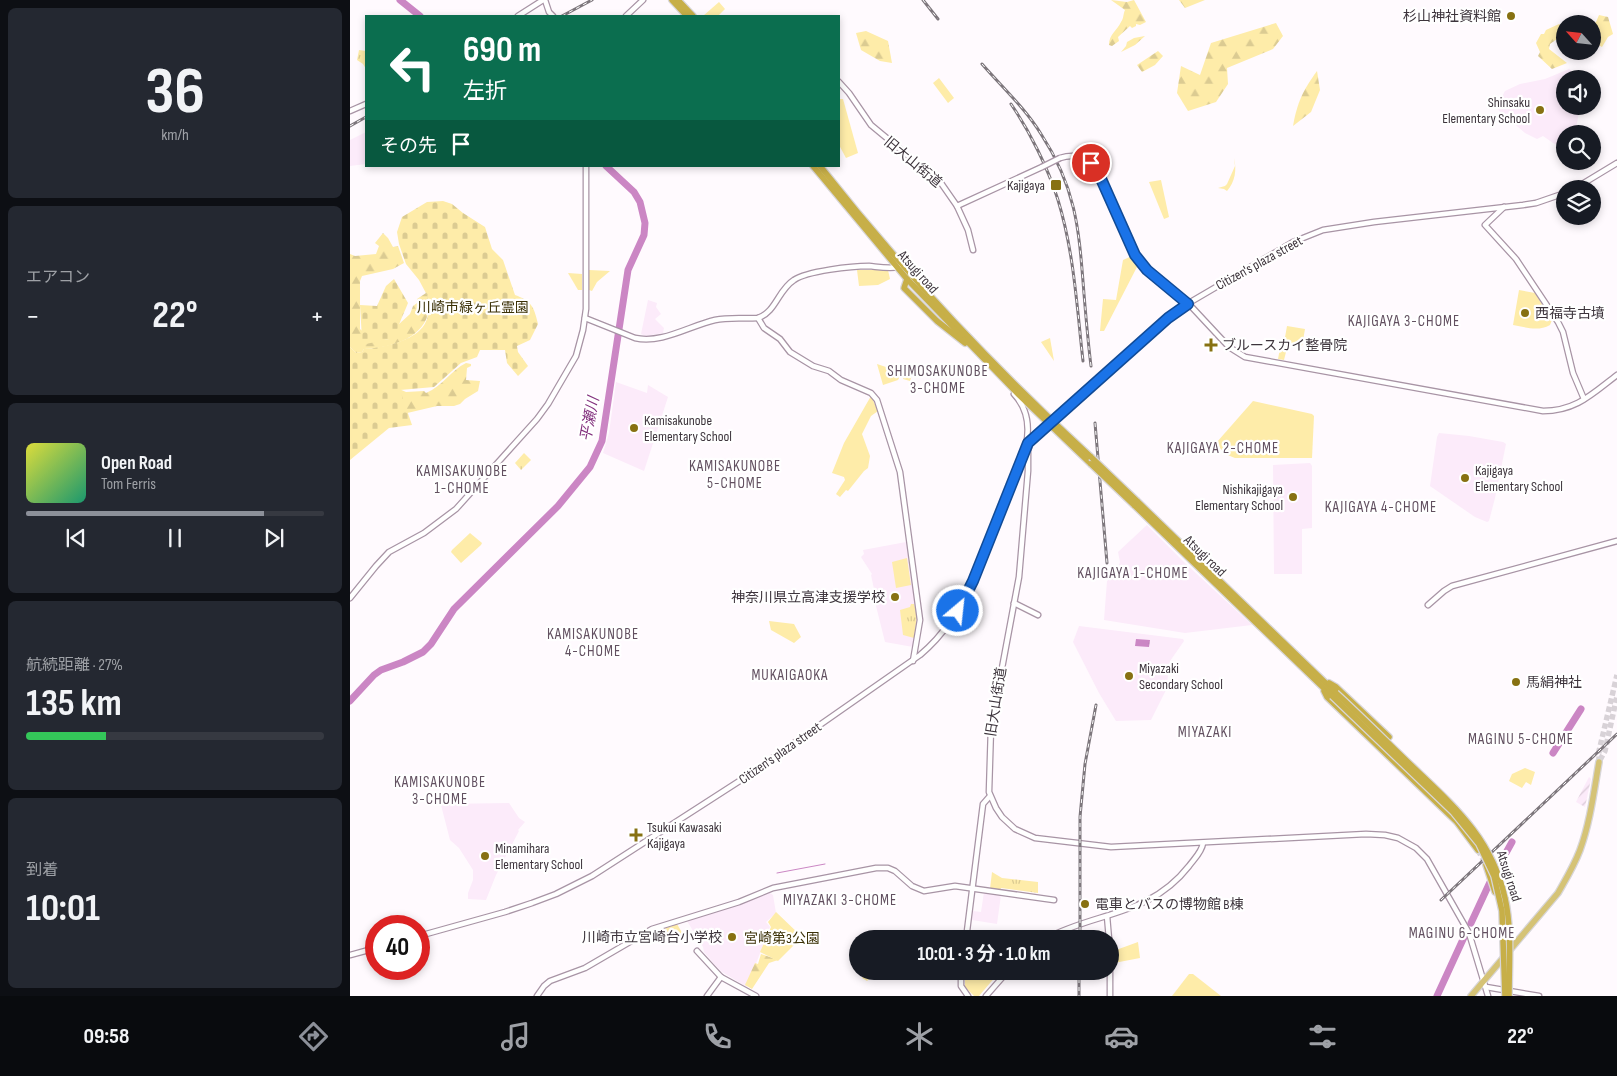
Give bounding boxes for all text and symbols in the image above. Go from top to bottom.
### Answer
place label: 杉山神社資料館 [1403,8,1501,25]
marker: 杉山神社資料館 [1505,10,1517,22]
north arrow [1556,15,1601,60]
map controls [1556,15,1601,225]
text: 690 m [463,29,541,72]
icon: left [380,35,445,100]
text: 36 [145,54,205,132]
button: sound [1556,70,1601,115]
text: 左折 [463,78,507,105]
place label: Shinsaku Elementary School [1442,94,1530,127]
marker: Shinsaku Elementary School [1534,104,1546,116]
button: search [1556,125,1601,170]
text: km/h [161,126,189,145]
icon: arrive [447,130,475,158]
street label: 旧大山街道 [881,133,945,191]
text: その先 [380,135,437,158]
pin [1070,142,1112,184]
icon: arrive [1077,149,1105,177]
place label: Kajigaya [1007,177,1045,194]
marker: Kajigaya [1049,178,1063,192]
button: layers [1556,180,1601,225]
street label: Citizen's plaza street [1213,232,1305,294]
street label: Atsugi road [894,246,942,297]
text: エアコン [26,268,90,287]
text: 22° [152,293,198,338]
park label: 川崎市緑ヶ丘霊園 [417,299,529,316]
text: − [26,300,40,333]
text: + [310,300,324,333]
place label: 西福寺古墳 [1535,305,1605,322]
marker: 西福寺古墳 [1519,307,1531,319]
district label: KAJIGAYA 3-CHOME [1348,312,1460,331]
place label: ブルースカイ整骨院 [1222,337,1347,354]
marker: ブルースカイ整骨院 [1204,338,1218,352]
district label: SHIMOSAKUNOBE 3-CHOME [887,362,989,398]
water label: 平瀬川 [576,393,604,443]
place label: Kamisakunobe Elementary School [644,412,732,445]
marker: Kamisakunobe Elementary School [628,422,640,434]
district label: KAJIGAYA 2-CHOME [1167,439,1279,458]
text: Open Road [101,452,172,475]
district label: KAMISAKUNOBE 5-CHOME [689,457,781,493]
district label: KAMISAKUNOBE 1-CHOME [416,462,508,498]
place label: Kajigaya Elementary School [1475,462,1563,495]
marker: Kajigaya Elementary School [1459,472,1471,484]
text: Tom Ferris [101,475,156,494]
place label: Nishikajigaya Elementary School [1195,481,1283,514]
marker: Nishikajigaya Elementary School [1287,491,1299,503]
district label: KAJIGAYA 4-CHOME [1325,498,1437,517]
icon: previous [62,524,90,552]
icon: pause [161,524,189,552]
icon: next [260,524,288,552]
street label: Atsugi road [1180,531,1230,580]
district label: KAJIGAYA 1-CHOME [1077,564,1189,583]
position arrow [931,584,983,636]
place label: 神奈川県立高津支援学校 [731,589,885,606]
marker: 神奈川県立高津支援学校 [889,591,901,603]
district label: KAMISAKUNOBE 4-CHOME [547,625,639,661]
text: 航続距離 · 27% [26,656,123,675]
place label: Miyazaki Secondary School [1139,660,1223,693]
district label: MUKAIGAOKA [751,666,829,685]
street label: 旧大山街道 [982,666,1010,738]
marker: Miyazaki Secondary School [1123,670,1135,682]
place label: 馬絹神社 [1526,674,1582,691]
marker: 馬絹神社 [1510,676,1522,688]
text: 135 km [26,681,122,726]
street label: Citizen's plaza street [736,718,824,788]
district label: MIYAZAKI [1178,723,1232,742]
district label: MAGINU 5-CHOME [1468,730,1574,749]
district label: KAMISAKUNOBE 3-CHOME [394,773,486,809]
place label: Tsukui Kawasaki Kajigaya [647,819,722,852]
marker: Tsukui Kawasaki Kajigaya [629,828,643,842]
place label: Minamihara Elementary School [495,840,583,873]
street label: Atsugi road [1493,848,1525,904]
marker: Minamihara Elementary School [479,850,491,862]
text: 到着 [26,861,58,880]
text: 10:01 [26,886,100,931]
district label: MIYAZAKI 3-CHOME [783,891,897,910]
place label: 電車とバスの博物館 B棟 [1095,896,1243,913]
marker: 電車とバスの博物館 B棟 [1079,898,1091,910]
speed limit sign: 40 [365,915,430,980]
district label: MAGINU 6-CHOME [1409,924,1515,943]
place label: 川崎市立宮崎台小学校 [582,929,722,946]
park label: 宮崎第3公園 [744,930,820,947]
marker: 川崎市立宮崎台小学校 [726,931,738,943]
text: 10:01 · 3 分 · 1.0 km [918,943,1050,966]
icon: directions [296,1019,331,1054]
icon: music [498,1019,533,1054]
icon: phone [700,1019,735,1054]
icon: climate [902,1019,937,1054]
icon: car [1104,1019,1139,1054]
icon: filters [1305,1019,1340,1054]
text: 09:58 [83,1023,129,1050]
text: 22° [1507,1023,1534,1050]

